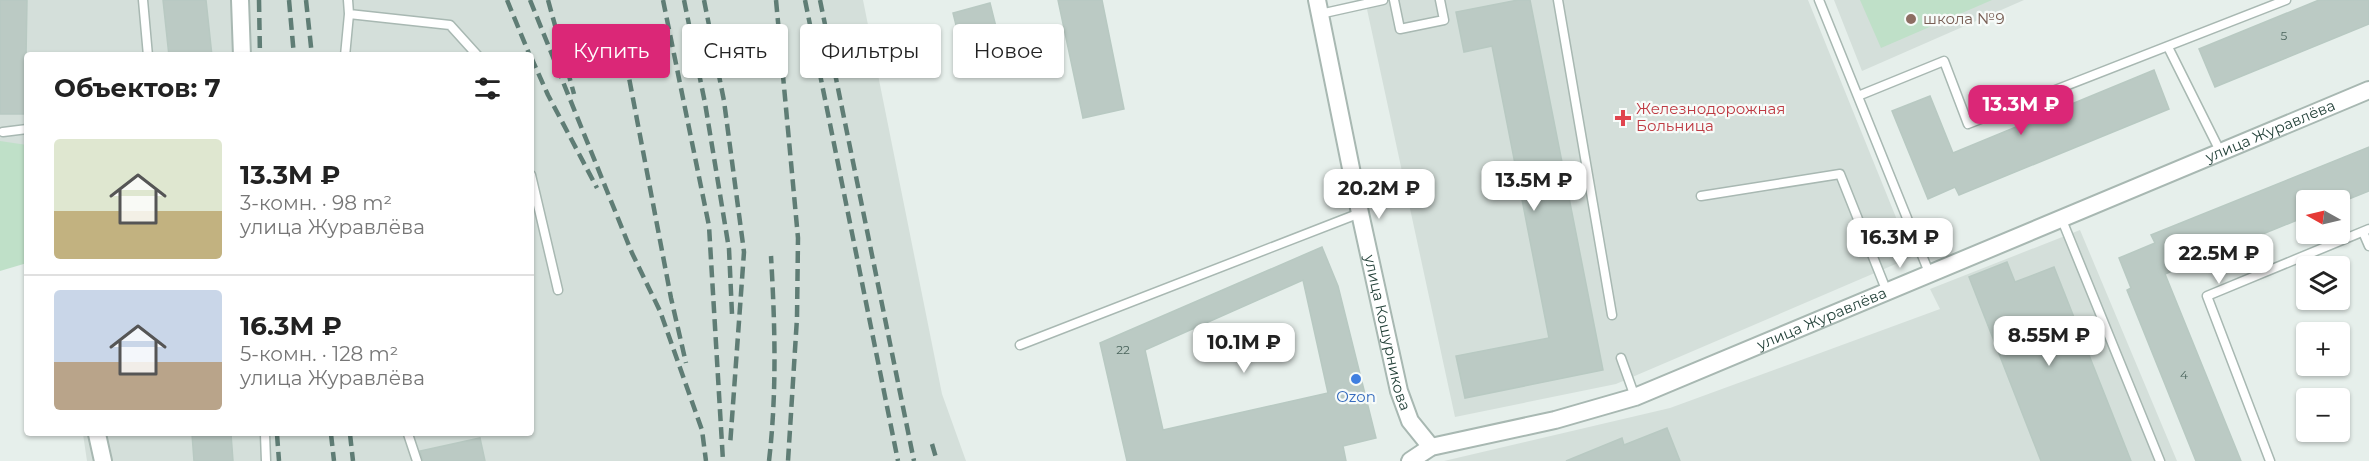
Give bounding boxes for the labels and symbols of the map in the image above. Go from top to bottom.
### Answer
place label: школа №9 [1923,9,2005,28]
marker: школа №9 [1904,12,1918,26]
house number: 5 [2281,28,2288,43]
pin: 13.3M ₽ [1966,85,2076,136]
street label: улица Журавлёва [2202,95,2338,167]
place label: Железнодорожная Больница [1636,99,1785,135]
marker: Железнодорожная Больница [1614,109,1632,127]
pin: 13.5M ₽ [1479,161,1589,212]
pin: 20.2M ₽ [1324,169,1434,220]
north arrow [2296,190,2350,244]
pin: 16.3M ₽ [1845,218,1955,269]
pin: 22.5M ₽ [2164,234,2274,285]
street label: улица Кошурникова [1360,252,1415,413]
street label: улица Журавлёва [1753,283,1889,354]
pin: 8.55M ₽ [1994,316,2104,367]
pin: 10.1M ₽ [1189,323,1299,374]
house number: 22 [1116,342,1130,357]
house number: 4 [2180,367,2188,382]
marker: Ozon [1349,372,1363,386]
place label: Ozon [1336,387,1376,406]

